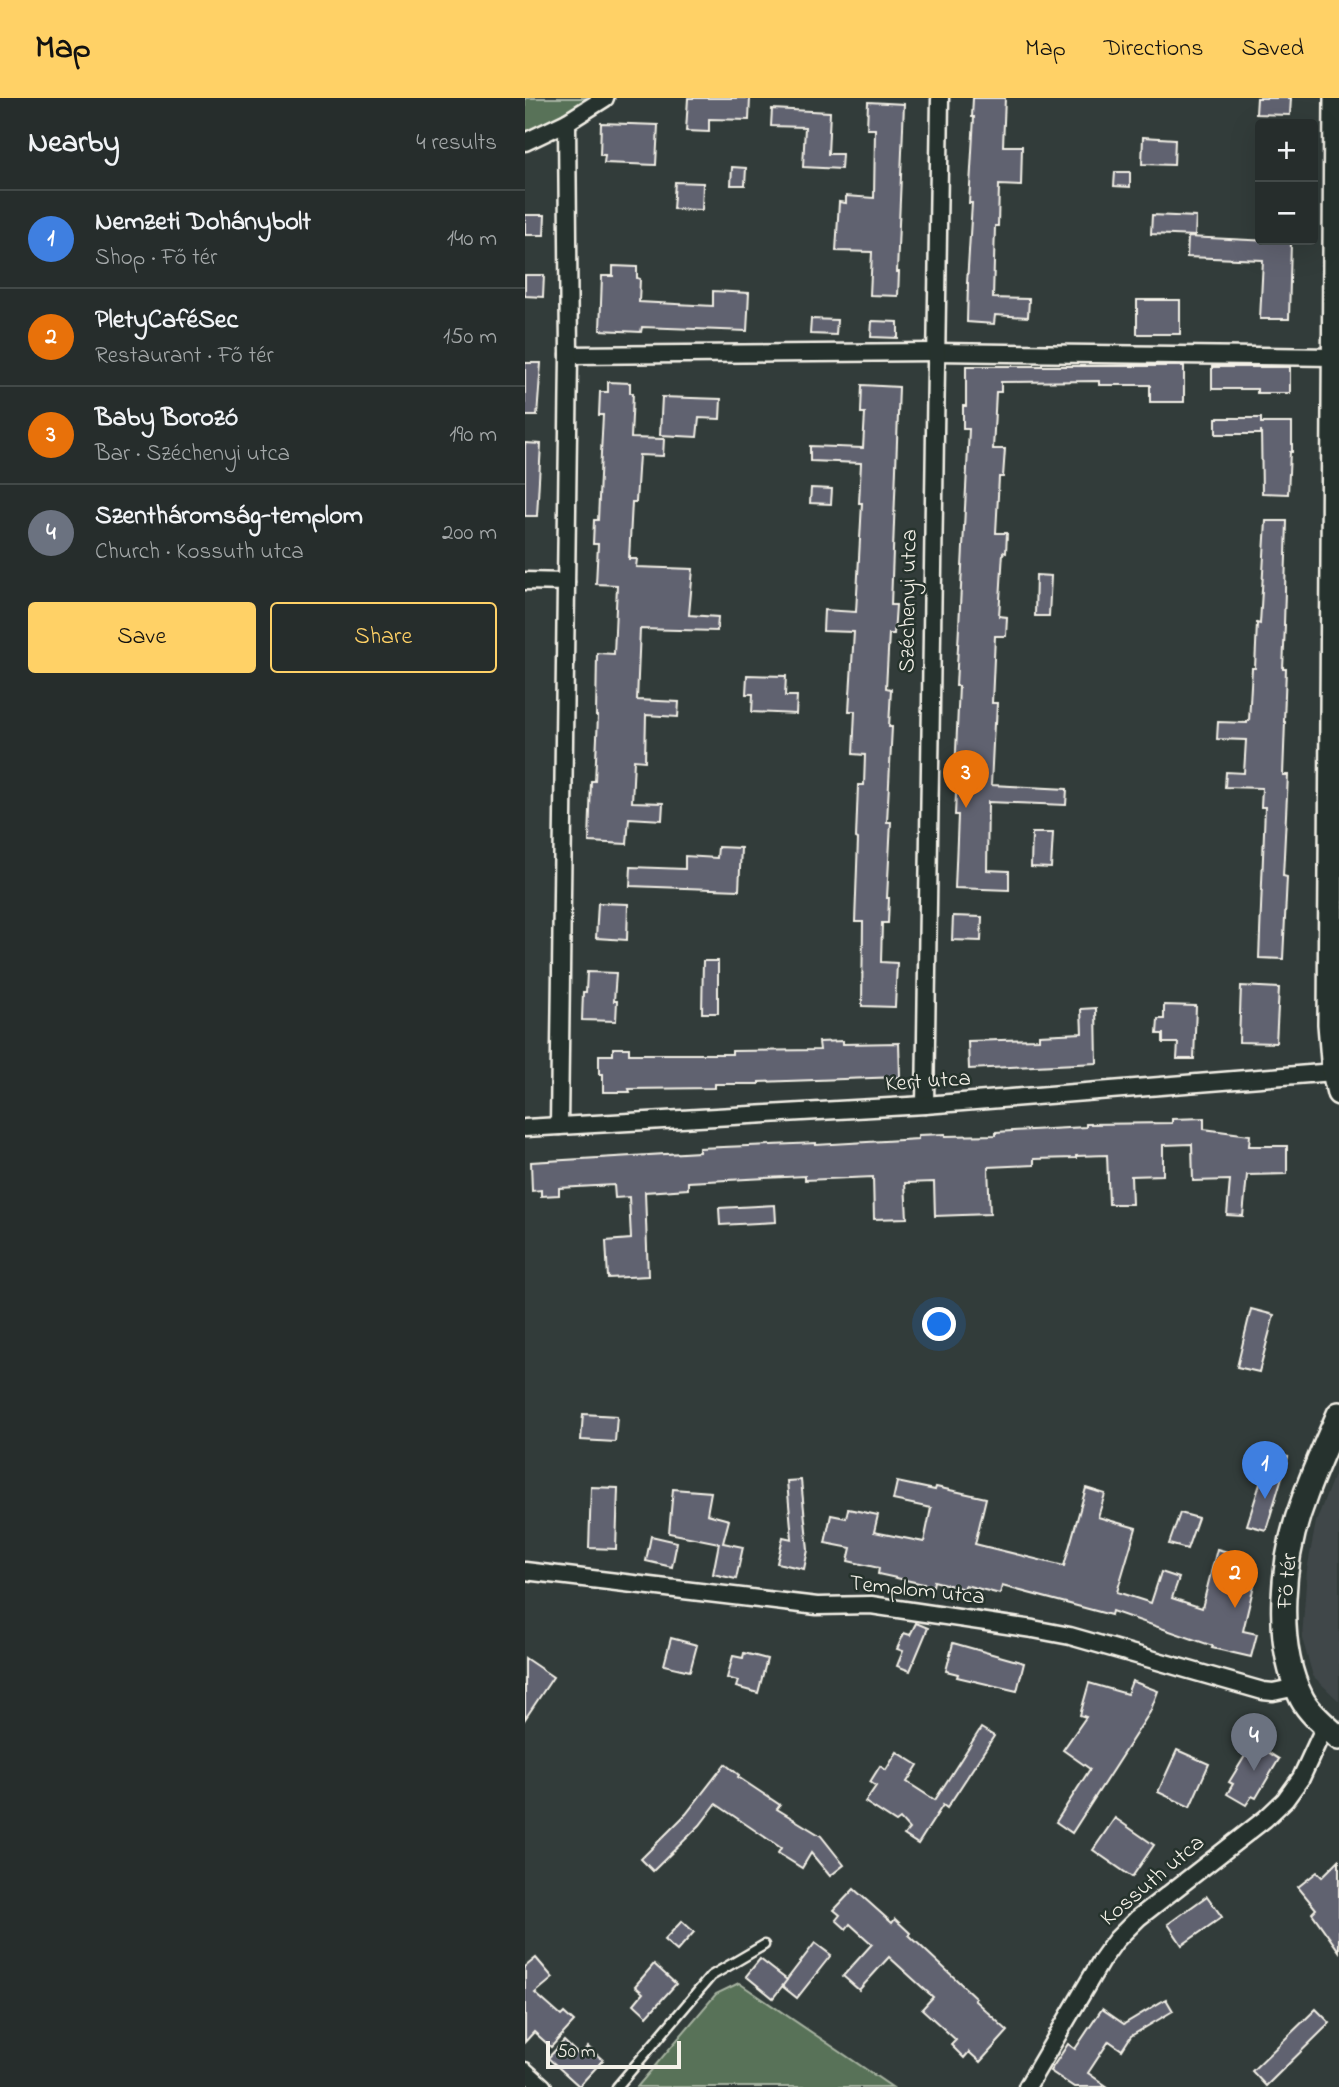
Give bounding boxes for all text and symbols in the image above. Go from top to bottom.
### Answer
text: Map [35,25,91,73]
text: Map [1025,32,1066,67]
text: Directions [1104,32,1203,67]
text: Saved [1241,32,1304,67]
map controls [1255,119,1318,245]
button: + [1255,119,1318,182]
text: Nearby [28,122,120,166]
text: 4 results [416,127,497,160]
button: − [1255,182,1318,245]
text: Nemzeti Dohánybolt [95,204,311,242]
text: 1 [47,223,55,256]
text: 140 m [447,223,497,256]
text: Shop · Fő tér [95,242,217,275]
text: PletyCaféSec [95,302,238,340]
text: 2 [45,321,57,354]
text: 150 m [443,321,497,354]
text: Restaurant · Fő tér [95,340,274,373]
text: Baby Borozó [95,400,238,438]
text: 3 [46,419,56,452]
text: 190 m [449,419,497,452]
text: Bar · Széchenyi utca [95,438,290,471]
text: Szentháromság-templom [95,498,363,536]
text: 4 [46,517,56,550]
text: 200 m [442,517,497,550]
street label: Széchenyi utca [891,529,929,673]
text: Church · Kossuth utca [95,536,304,569]
button: Save [28,602,256,673]
button: Share [270,602,497,673]
pin: 3 [943,750,989,808]
street label: Kert utca [884,1063,972,1101]
your location [922,1307,956,1341]
pin: 1 [1242,1441,1288,1499]
pin: 2 [1212,1550,1258,1608]
street label: Fő tér [1269,1551,1307,1611]
street label: Templom utca [848,1567,986,1615]
pin: 4 [1231,1713,1277,1771]
street label: Kossuth utca [1094,1827,1212,1935]
scale bar [546,2038,681,2070]
text: 50 m [557,2039,596,2066]

